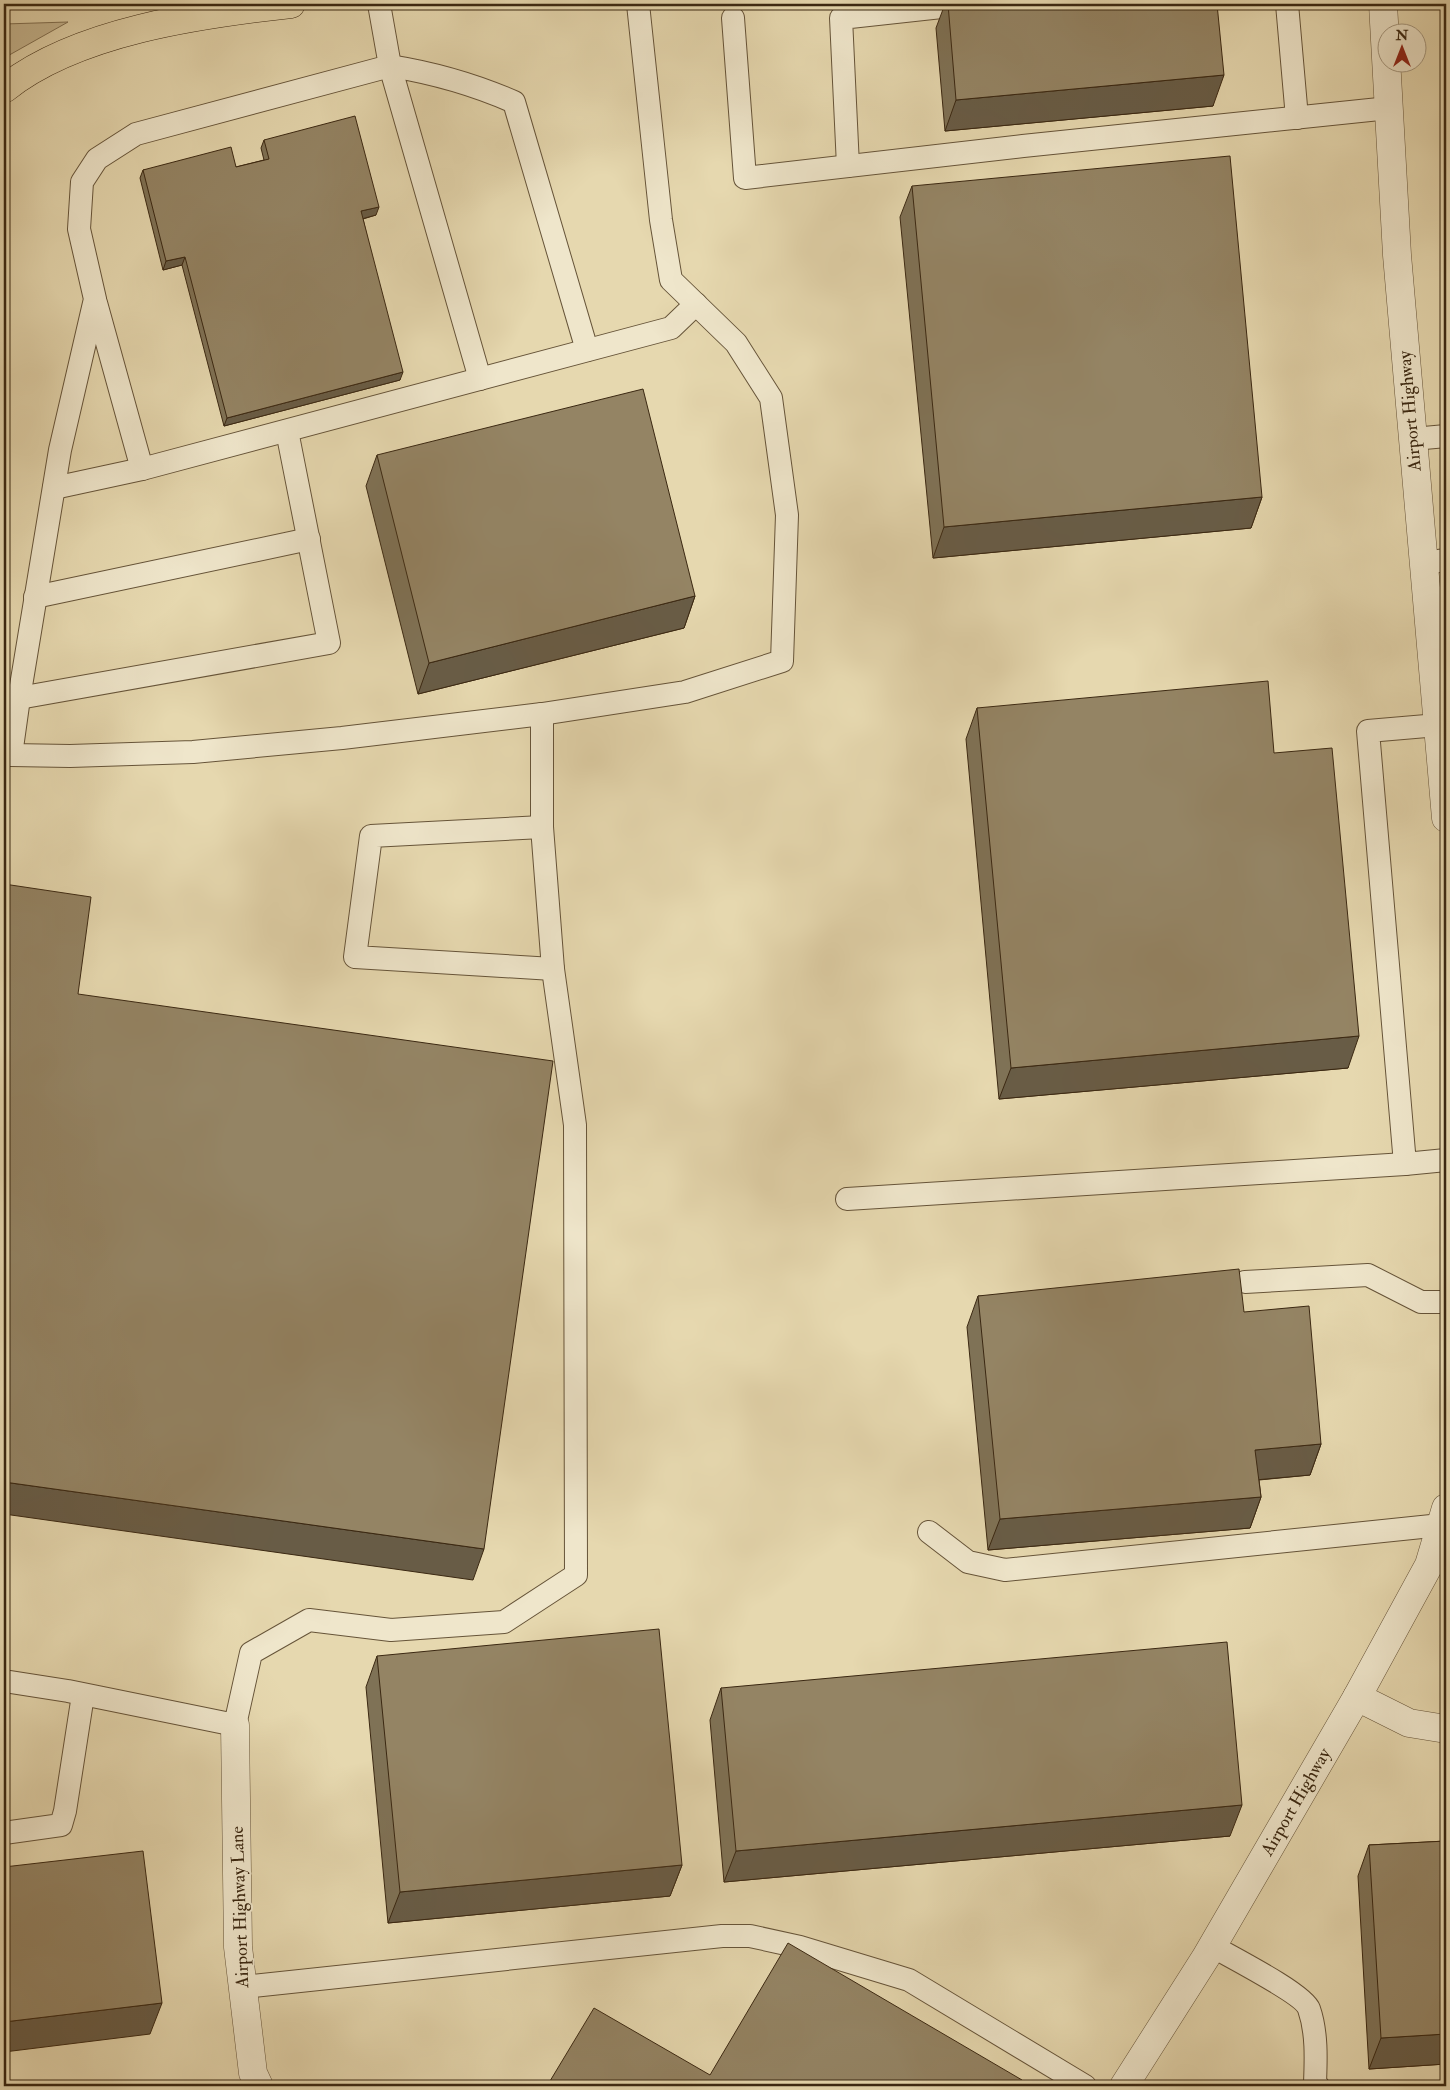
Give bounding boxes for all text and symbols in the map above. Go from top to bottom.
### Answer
north arrow [1378,22,1428,72]
text: N [1395,27,1409,44]
street label: Airport Highway [1393,349,1427,473]
street label: Airport Highway [1255,1743,1337,1861]
street label: Airport Highway Lane [226,1825,254,1989]

